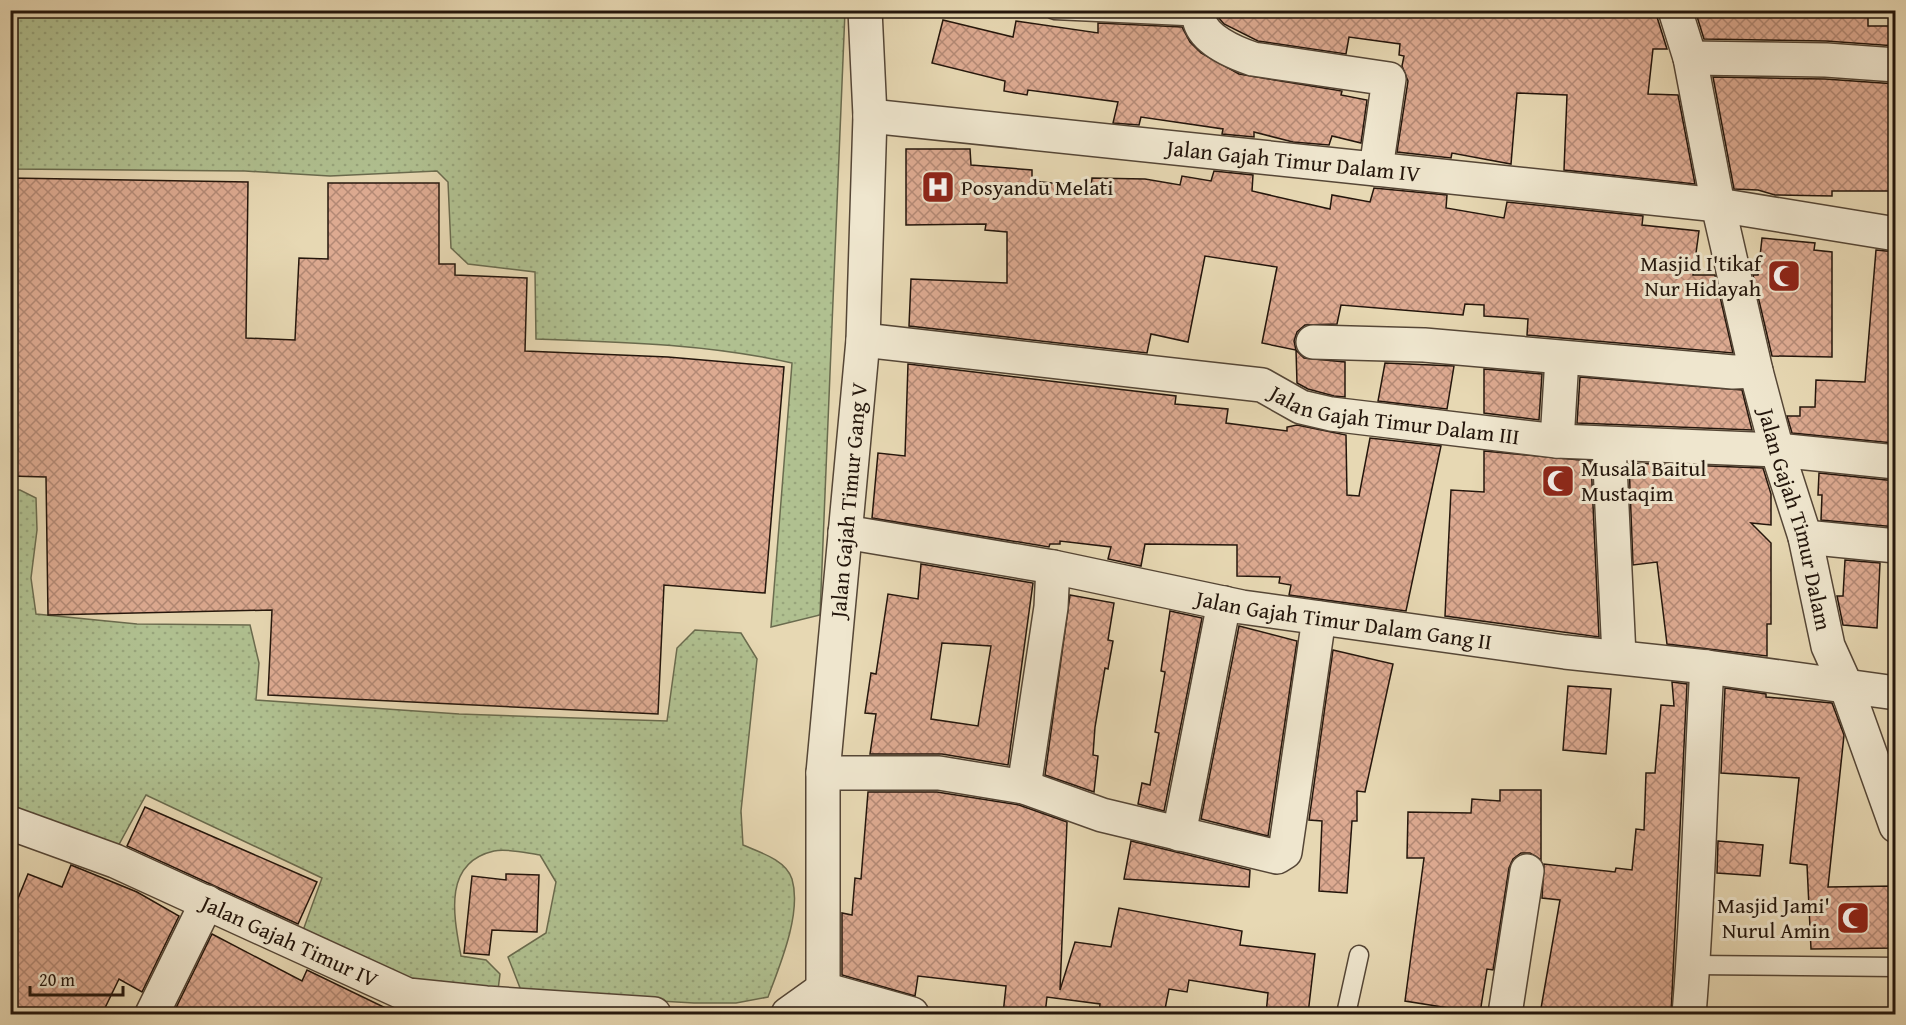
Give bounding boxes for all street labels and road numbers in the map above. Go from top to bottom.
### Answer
street label: Jalan Gajah Timur Dalam IV [1162,131,1422,190]
street label: Jalan Gajah Timur Dalam III [1262,375,1521,452]
street label: Jalan Gajah Timur Gang V [821,381,875,622]
street label: Jalan Gajah Timur Dalam [1750,402,1840,633]
street label: Jalan Gajah Timur Dalam Gang II [1190,581,1494,658]
street label: Jalan Gajah Timur IV [193,885,384,995]

